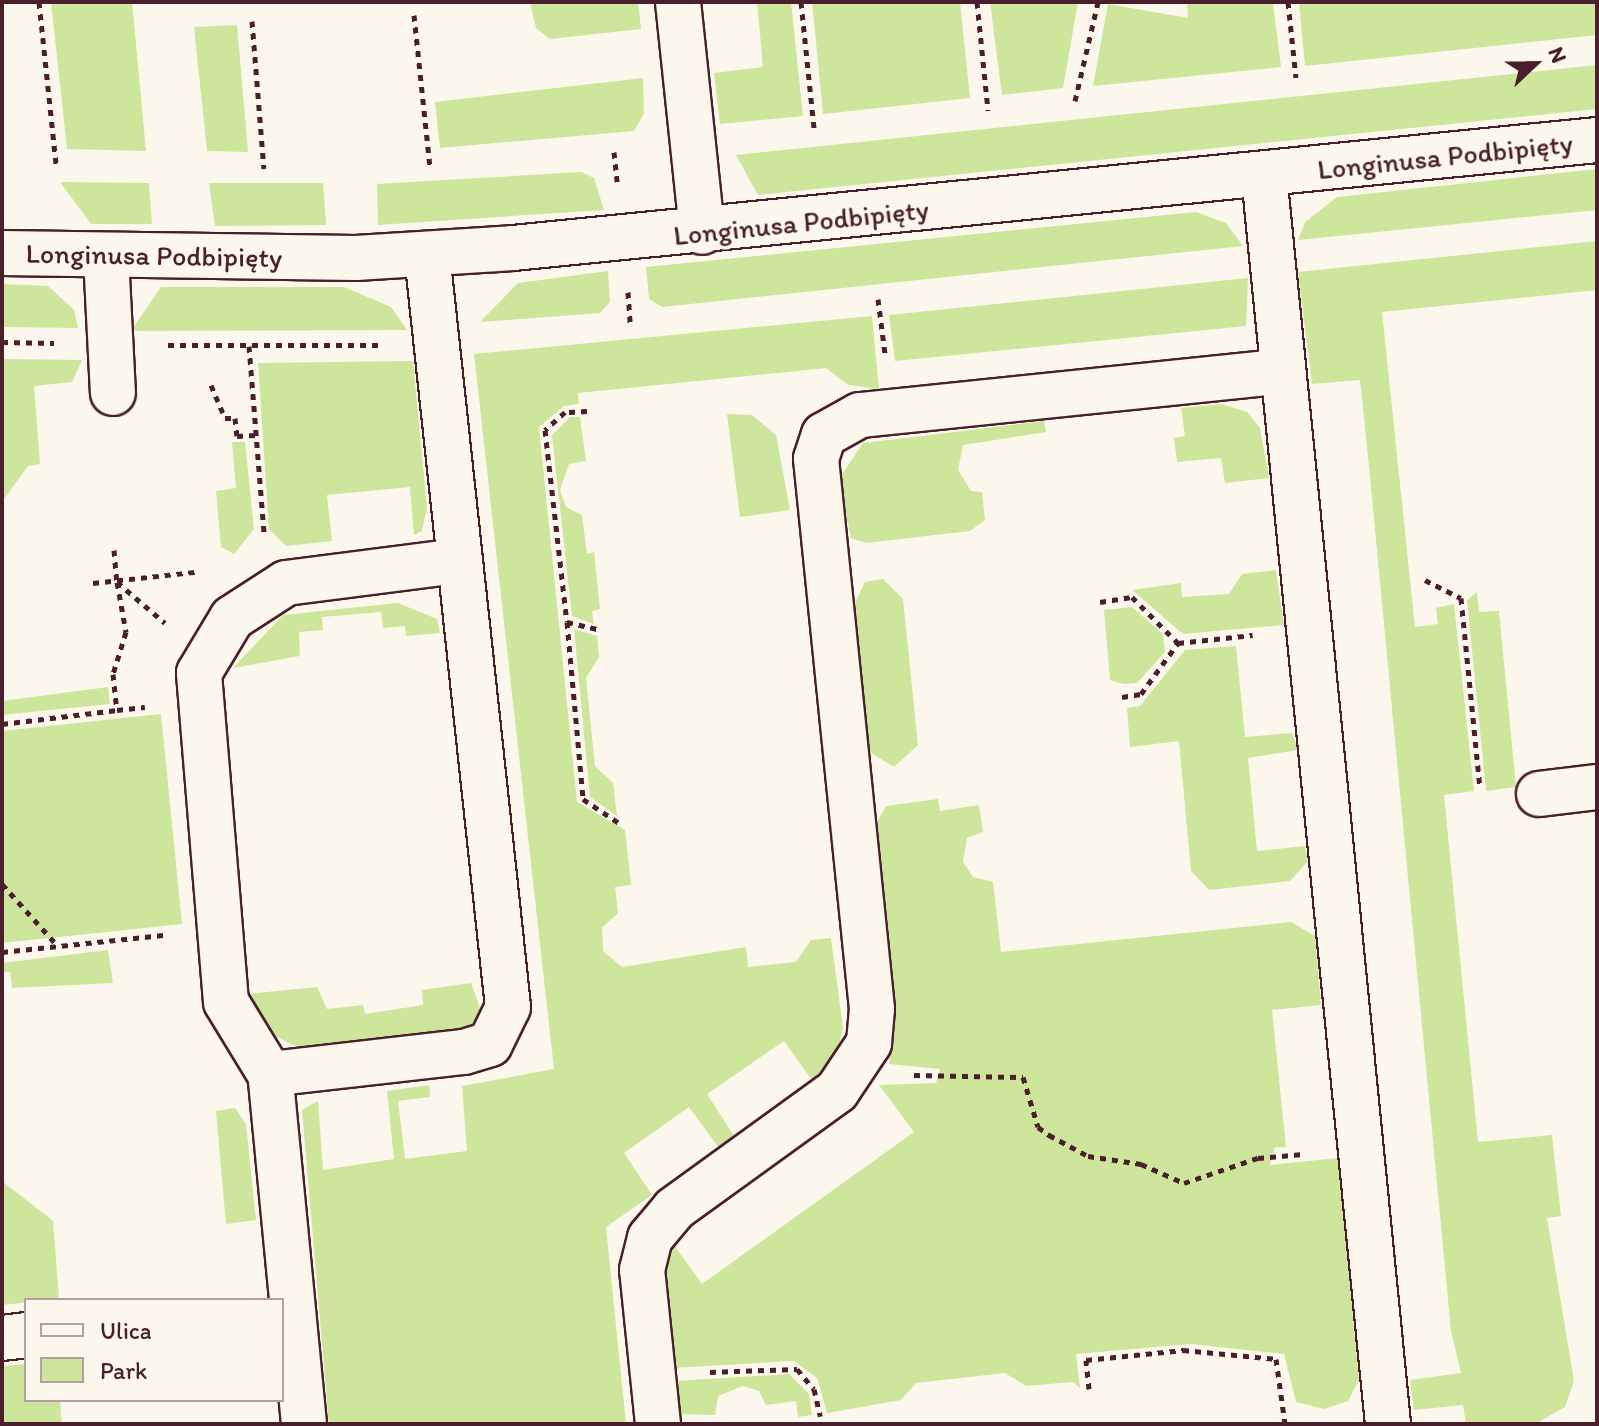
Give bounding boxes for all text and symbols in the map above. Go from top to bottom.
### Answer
north arrow [1495,24,1575,104]
text: N [1542,43,1573,67]
street label: Longinusa Podbipięty [1316,126,1574,186]
street label: Longinusa Podbipięty [672,192,930,252]
street label: Longinusa Podbipięty [26,236,282,274]
legend [24,1298,284,1402]
text: Ulica [100,1316,152,1345]
text: Park [100,1356,147,1385]

